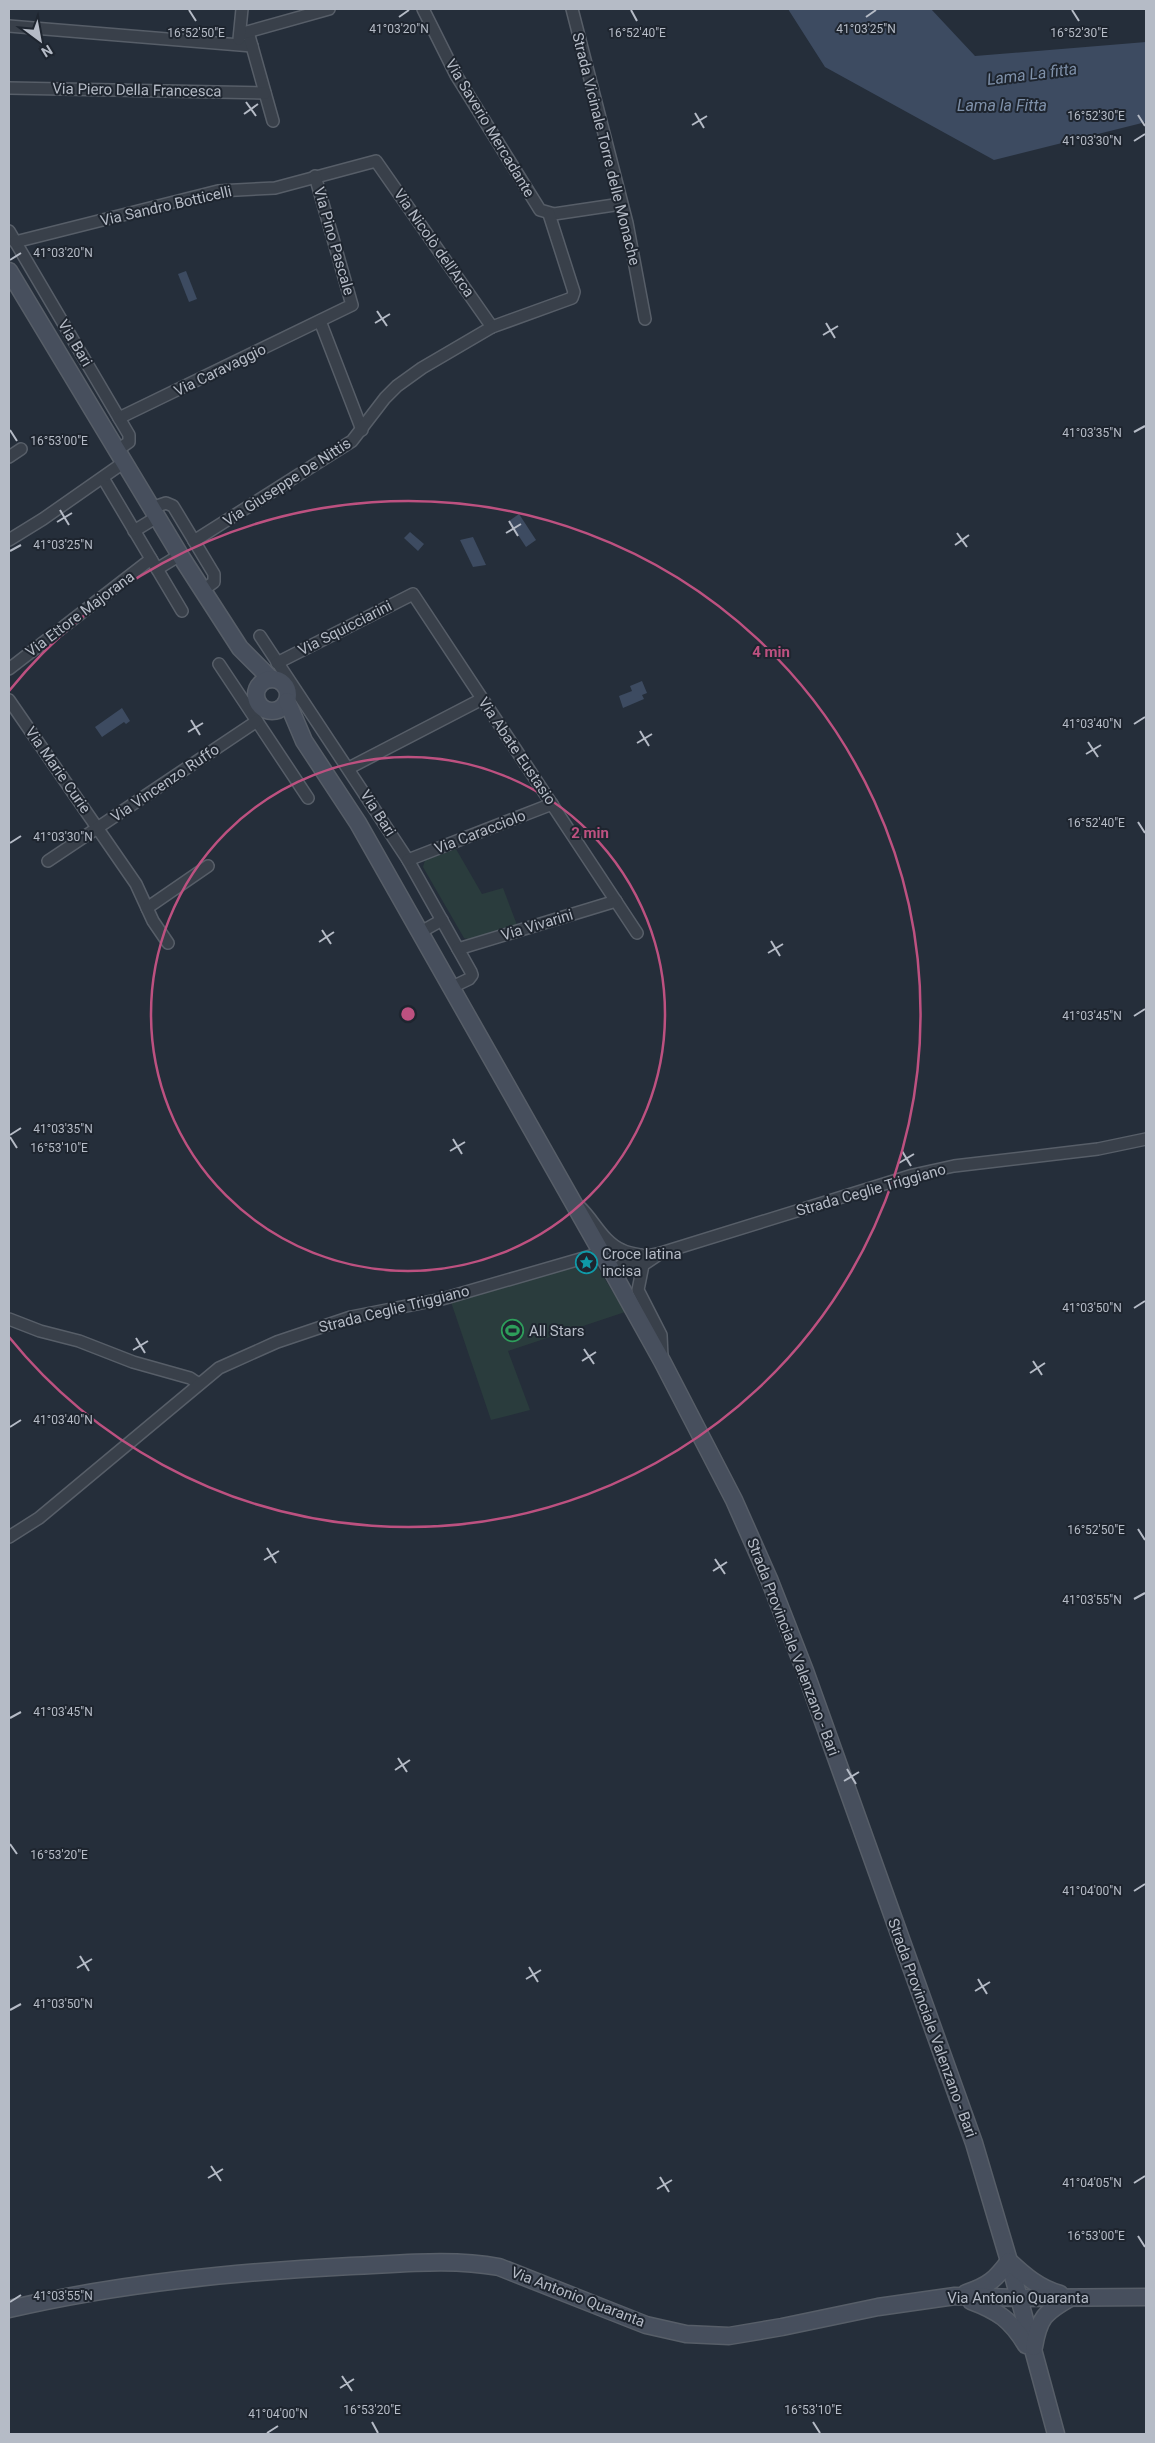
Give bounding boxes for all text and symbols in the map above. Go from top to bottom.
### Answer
north arrow [15,15,65,65]
text: 41°03'20"N [369,22,429,36]
text: 41°03'25"N [836,22,896,36]
text: 16°52'50"E [167,26,225,40]
text: 16°52'40"E [608,26,666,40]
text: 16°52'30"E [1050,26,1108,40]
street label: Strada Vicinale Torre delle Monache [568,31,644,267]
text: N [38,42,55,60]
street label: Via Saverio Mercadante [442,56,538,200]
water label: Lama La fitta [986,59,1078,89]
street label: Via Piero Della Francesca [52,80,222,100]
water label: Lama la Fitta [957,96,1047,115]
text: 16°52'30"E [1067,109,1125,123]
text: 41°03'30"N [1062,134,1122,148]
street label: Via Sandro Botticelli [99,182,233,230]
street label: Via Pino Pascale [310,185,358,297]
street label: Via Nicolò dell'Arca [390,185,478,301]
text: 41°03'20"N [33,246,93,260]
street label: Via Bari [54,316,96,370]
street label: Via Caravaggio [171,340,269,400]
text: 41°03'35"N [1062,426,1122,440]
text: 16°53'00"E [30,434,88,448]
street label: Via Giuseppe De Nittis [220,434,354,530]
text: 41°03'25"N [33,538,93,552]
street label: Via Ettore Majorana [22,567,138,661]
street label: Via Squicciarini [295,597,395,659]
text: 4 min [752,643,790,661]
street label: Via Abate Eustasio [474,694,560,808]
text: 41°03'40"N [1062,717,1122,731]
street label: Via Marie Curie [22,723,94,817]
street label: Via Vincenzo Ruffo [107,740,223,826]
street label: Via Bari [356,787,400,839]
street label: Via Caracciolo [432,806,528,858]
text: 16°52'40"E [1067,816,1125,830]
text: 2 min [571,824,609,842]
text: 41°03'30"N [33,830,93,844]
street label: Via Vivarini [499,906,575,944]
centre of rings [399,1005,417,1023]
text: 41°03'45"N [1062,1009,1122,1023]
text: 41°03'35"N [33,1122,93,1136]
text: 16°53'10"E [30,1141,88,1155]
street label: Strada Ceglie Triggiano [794,1160,948,1220]
place label: Croce latina incisa [602,1245,682,1280]
place icon: Croce latina incisa [574,1251,598,1275]
street label: Strada Ceglie Triggiano [317,1282,471,1336]
text: 41°03'50"N [1062,1301,1122,1315]
sports icon: All Stars [501,1319,525,1343]
place label: All Stars [529,1322,585,1340]
text: 41°03'40"N [33,1413,93,1427]
text: 16°52'50"E [1067,1523,1125,1537]
street label: Strada Provinciale Valenzano - Bari [743,1536,843,1758]
text: 41°03'55"N [1062,1593,1122,1607]
text: 41°03'45"N [33,1705,93,1719]
text: 16°53'20"E [30,1848,88,1862]
text: 41°04'00"N [1062,1884,1122,1898]
street label: Strada Provinciale Valenzano - Bari [884,1916,980,2140]
text: 41°03'50"N [33,1997,93,2011]
text: 41°04'05"N [1062,2176,1122,2190]
text: 16°53'00"E [1067,2229,1125,2243]
street label: Via Antonio Quaranta [509,2263,647,2331]
text: 41°03'55"N [33,2289,93,2303]
street label: Via Antonio Quaranta [947,2289,1089,2307]
text: 16°53'20"E [343,2403,401,2417]
text: 16°53'10"E [784,2403,842,2417]
text: 41°04'00"N [248,2407,308,2421]

